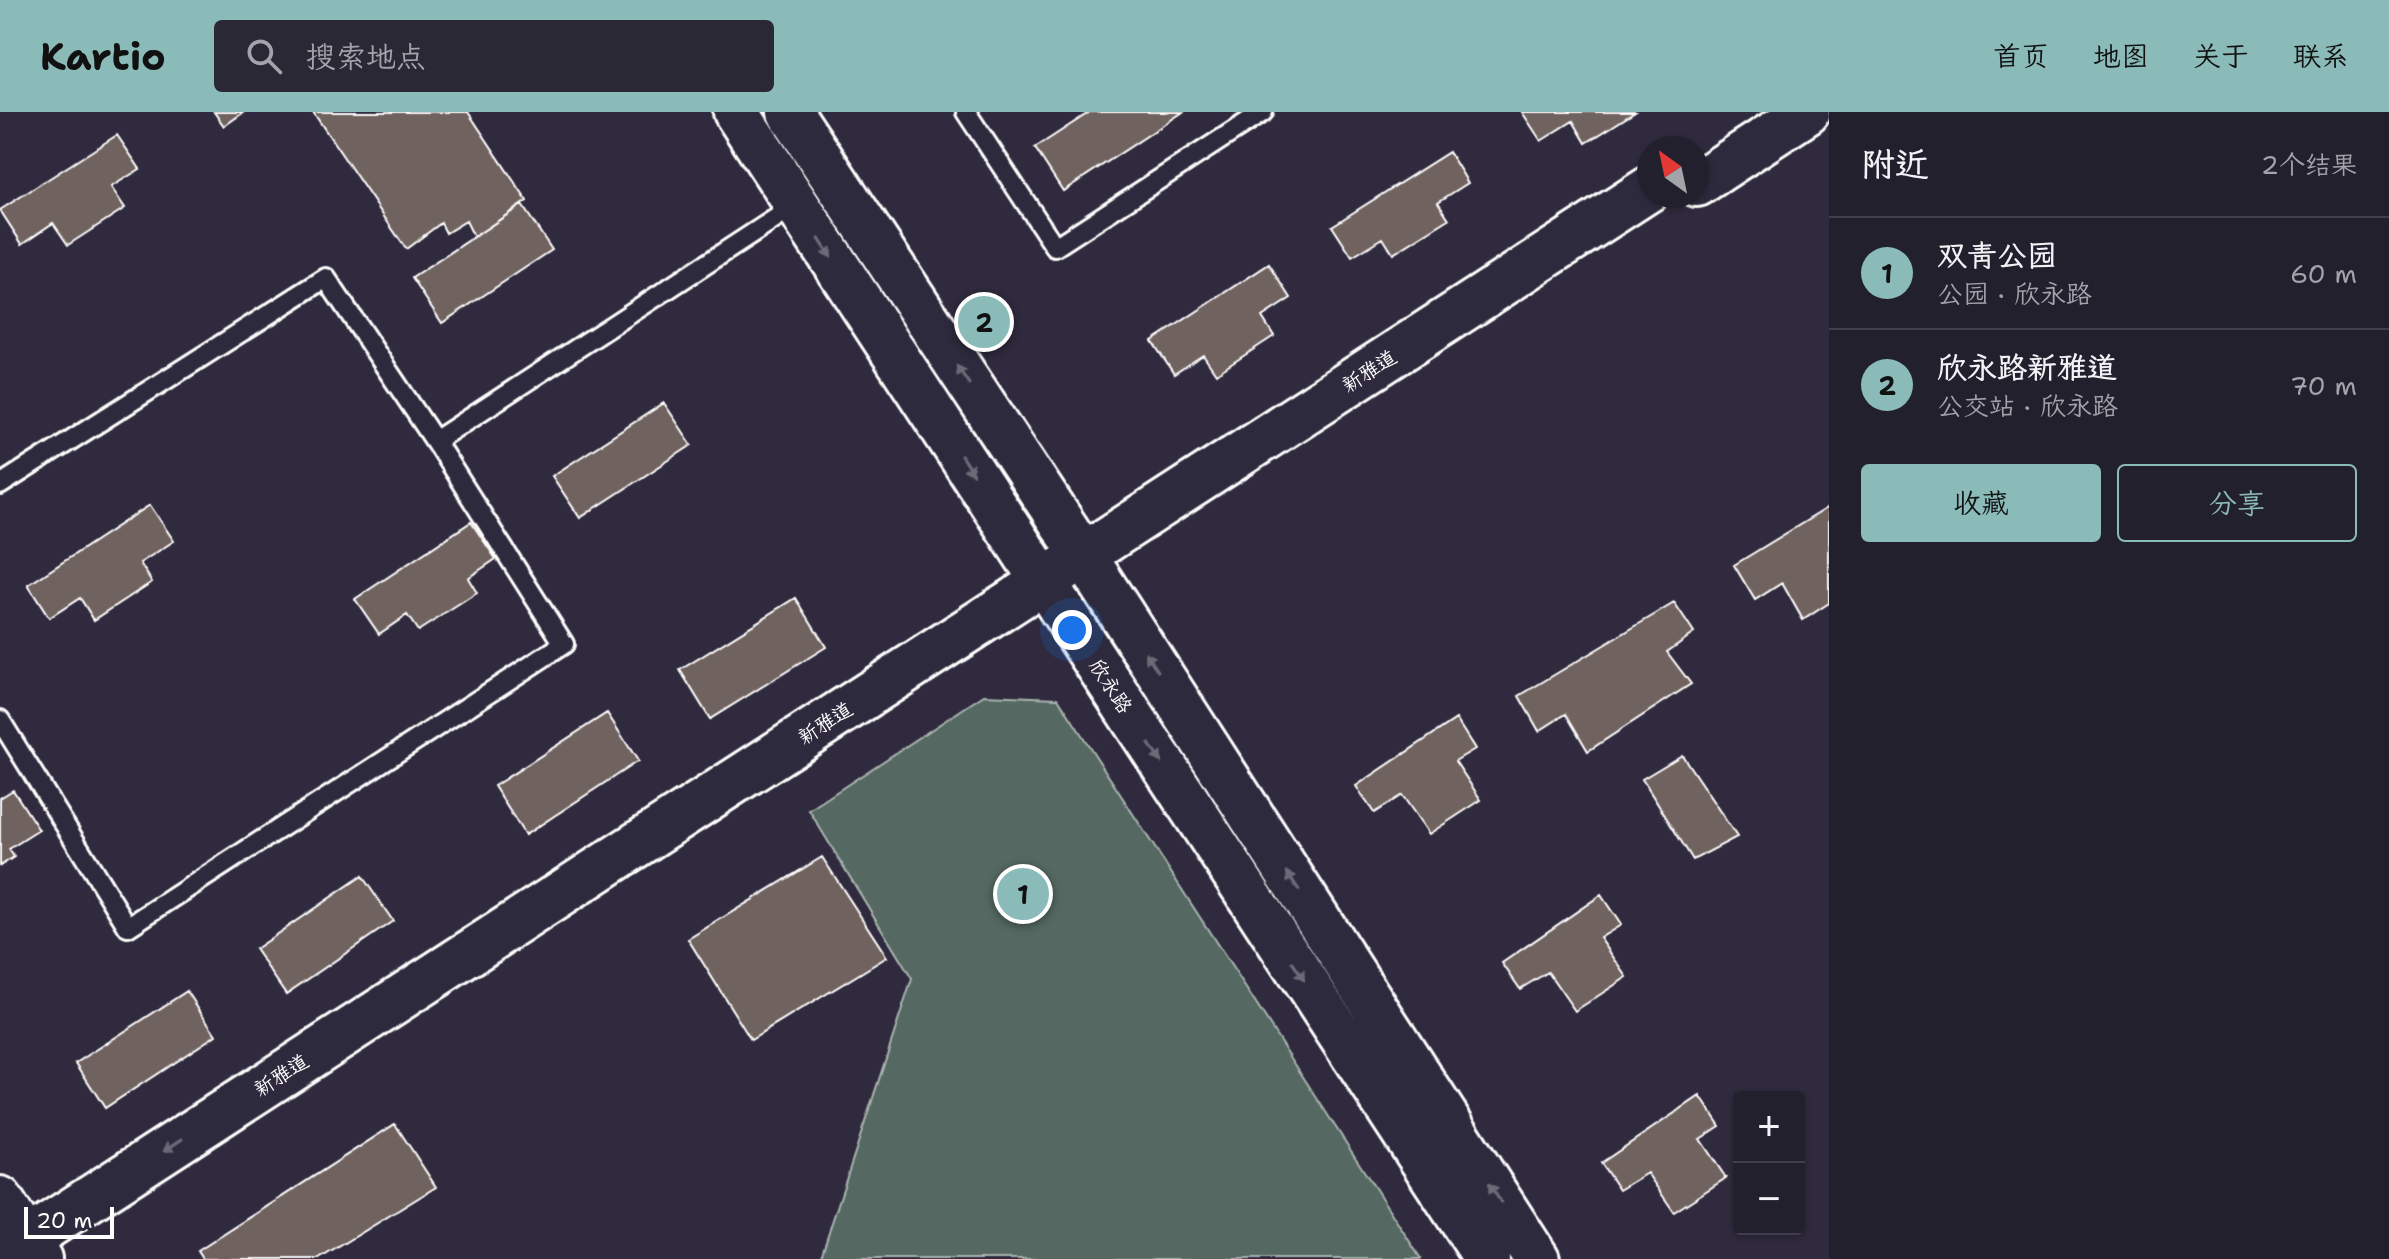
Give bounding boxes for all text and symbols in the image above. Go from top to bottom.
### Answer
search box [214,20,774,92]
text: Kartio [40,31,166,82]
icon: search [242,34,286,78]
text: 搜索地点 [306,36,426,77]
text: 首页 [1993,37,2049,75]
text: 地图 [2093,37,2149,75]
text: 关于 [2193,37,2249,75]
text: 联系 [2293,37,2349,75]
north arrow [1637,136,1709,208]
text: 附近 [1861,141,1929,187]
text: 2个结果 [2261,147,2357,182]
text: 双青公园 [1937,235,2057,276]
one-way arrow [817,237,832,258]
text: 1 [1881,256,1893,291]
text: 60 m [2290,256,2357,291]
text: 公园 · 欣永路 [1937,276,2092,311]
pin: 2 [958,292,1010,352]
street label: 新雅道 [1337,344,1401,398]
text: 欣永路新雅道 [1937,347,2117,388]
one-way arrow [956,364,971,385]
text: 2 [1878,368,1896,403]
text: 70 m [2290,368,2357,403]
text: 公交站 · 欣永路 [1937,388,2118,423]
one-way arrow [959,455,974,476]
button: 收藏 [1861,464,2101,542]
button: 分享 [2117,464,2357,542]
your location [1052,610,1092,650]
one-way arrow [1146,651,1160,673]
street label: 欣永路 [1084,654,1139,719]
street label: 新雅道 [793,696,857,750]
one-way arrow [1148,743,1163,764]
pin: 1 [997,864,1049,924]
one-way arrow [1287,870,1301,892]
one-way arrow [1290,960,1305,981]
street label: 新雅道 [249,1048,313,1102]
map controls [1733,1091,1805,1235]
button: + [1733,1091,1805,1163]
one-way arrow [163,1137,184,1152]
button: − [1733,1163,1805,1235]
one-way arrow [1487,1183,1502,1204]
scale bar [24,1203,114,1239]
text: 20 m [36,1206,93,1235]

